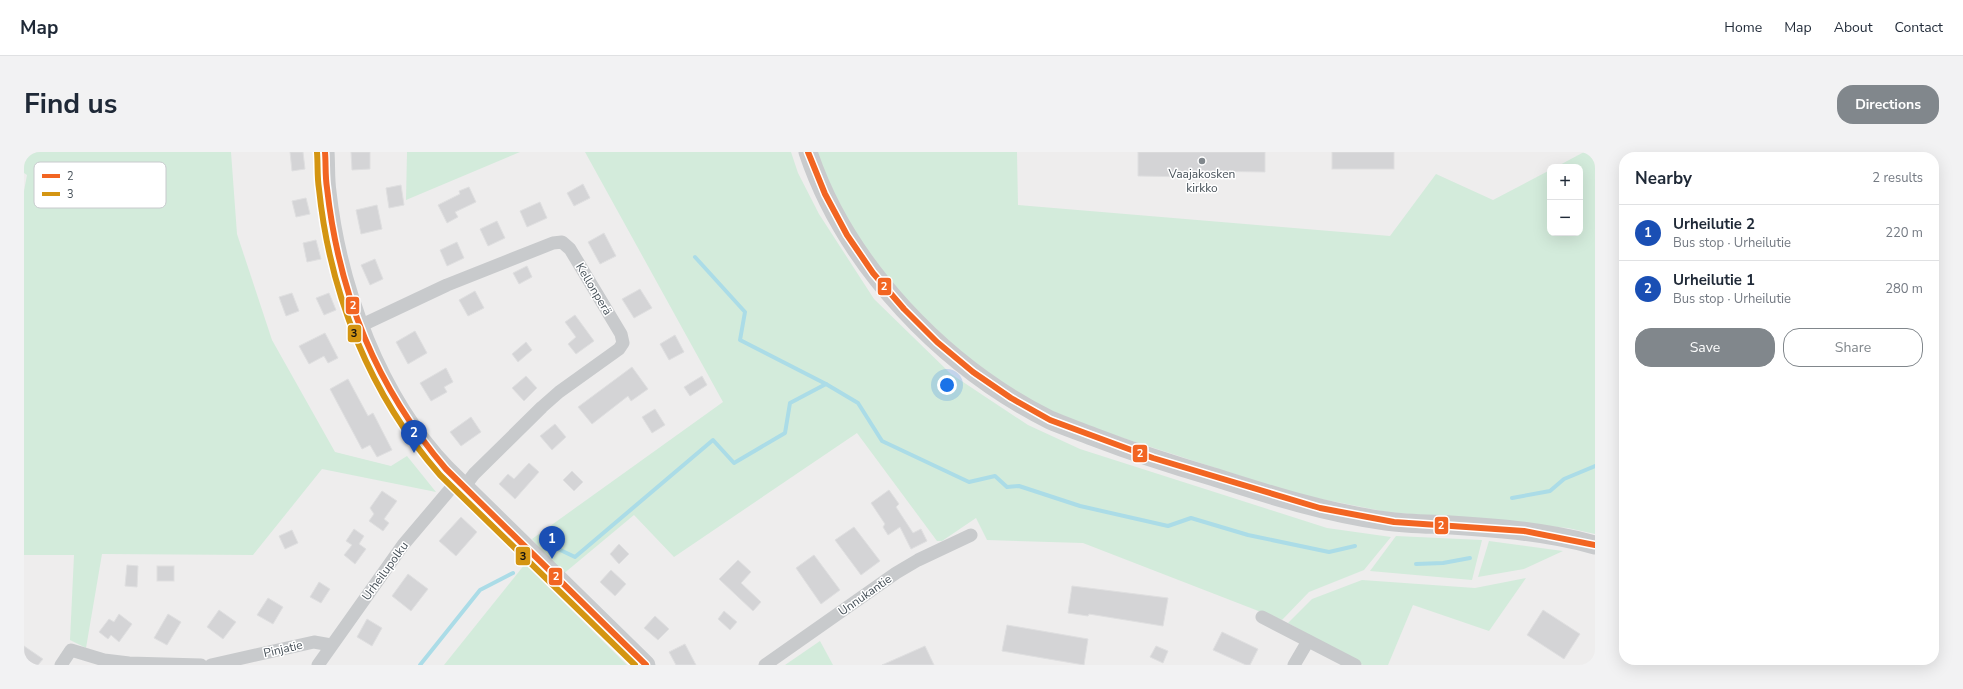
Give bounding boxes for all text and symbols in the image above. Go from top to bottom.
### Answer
text: Map [20,15,58,41]
text: Home [1724,18,1762,37]
text: Map [1784,18,1812,37]
text: About [1834,18,1873,37]
text: Contact [1895,18,1943,37]
text: Find us [24,85,118,123]
button: Directions [1837,85,1939,124]
marker: Vaajakosken kirkko [1197,156,1207,166]
legend [34,162,166,208]
map controls [1547,164,1583,236]
button: + [1547,164,1583,200]
place label: Vaajakosken kirkko [1168,166,1235,196]
text: Nearby [1635,167,1692,190]
text: 2 [67,169,74,184]
text: 2 results [1872,169,1923,187]
text: 3 [67,187,74,202]
button: − [1547,200,1583,236]
text: Urheilutie 2 [1673,214,1755,234]
text: 1 [1644,224,1652,242]
text: 220 m [1885,224,1923,242]
text: Bus stop · Urheilutie [1673,234,1791,252]
street label: Kellonperä [572,260,616,318]
text: Urheilutie 1 [1673,270,1755,290]
line badge: 2 [877,277,892,296]
text: 2 [881,279,888,294]
text: 2 [1644,280,1652,298]
text: 280 m [1885,280,1923,298]
text: Bus stop · Urheilutie [1673,290,1791,308]
line badge: 2 [345,296,360,315]
text: 2 [350,298,357,313]
line badge: 3 [347,324,362,343]
text: 3 [351,326,357,341]
button: Save [1635,328,1775,367]
button: Share [1783,328,1923,367]
your location [937,375,957,395]
pin: 2 [401,420,427,453]
line badge: 2 [1132,444,1148,463]
text: 2 [1137,446,1144,461]
line badge: 2 [1434,516,1449,535]
text: 2 [1438,518,1445,533]
pin: 1 [539,526,565,559]
street label: Urheilupolku [358,538,412,604]
line badge: 3 [515,546,531,566]
text: 3 [520,549,526,564]
line badge: 2 [548,567,563,586]
text: 2 [553,569,560,584]
street label: Unnukantie [835,571,895,619]
street label: Pinjatie [262,637,304,661]

